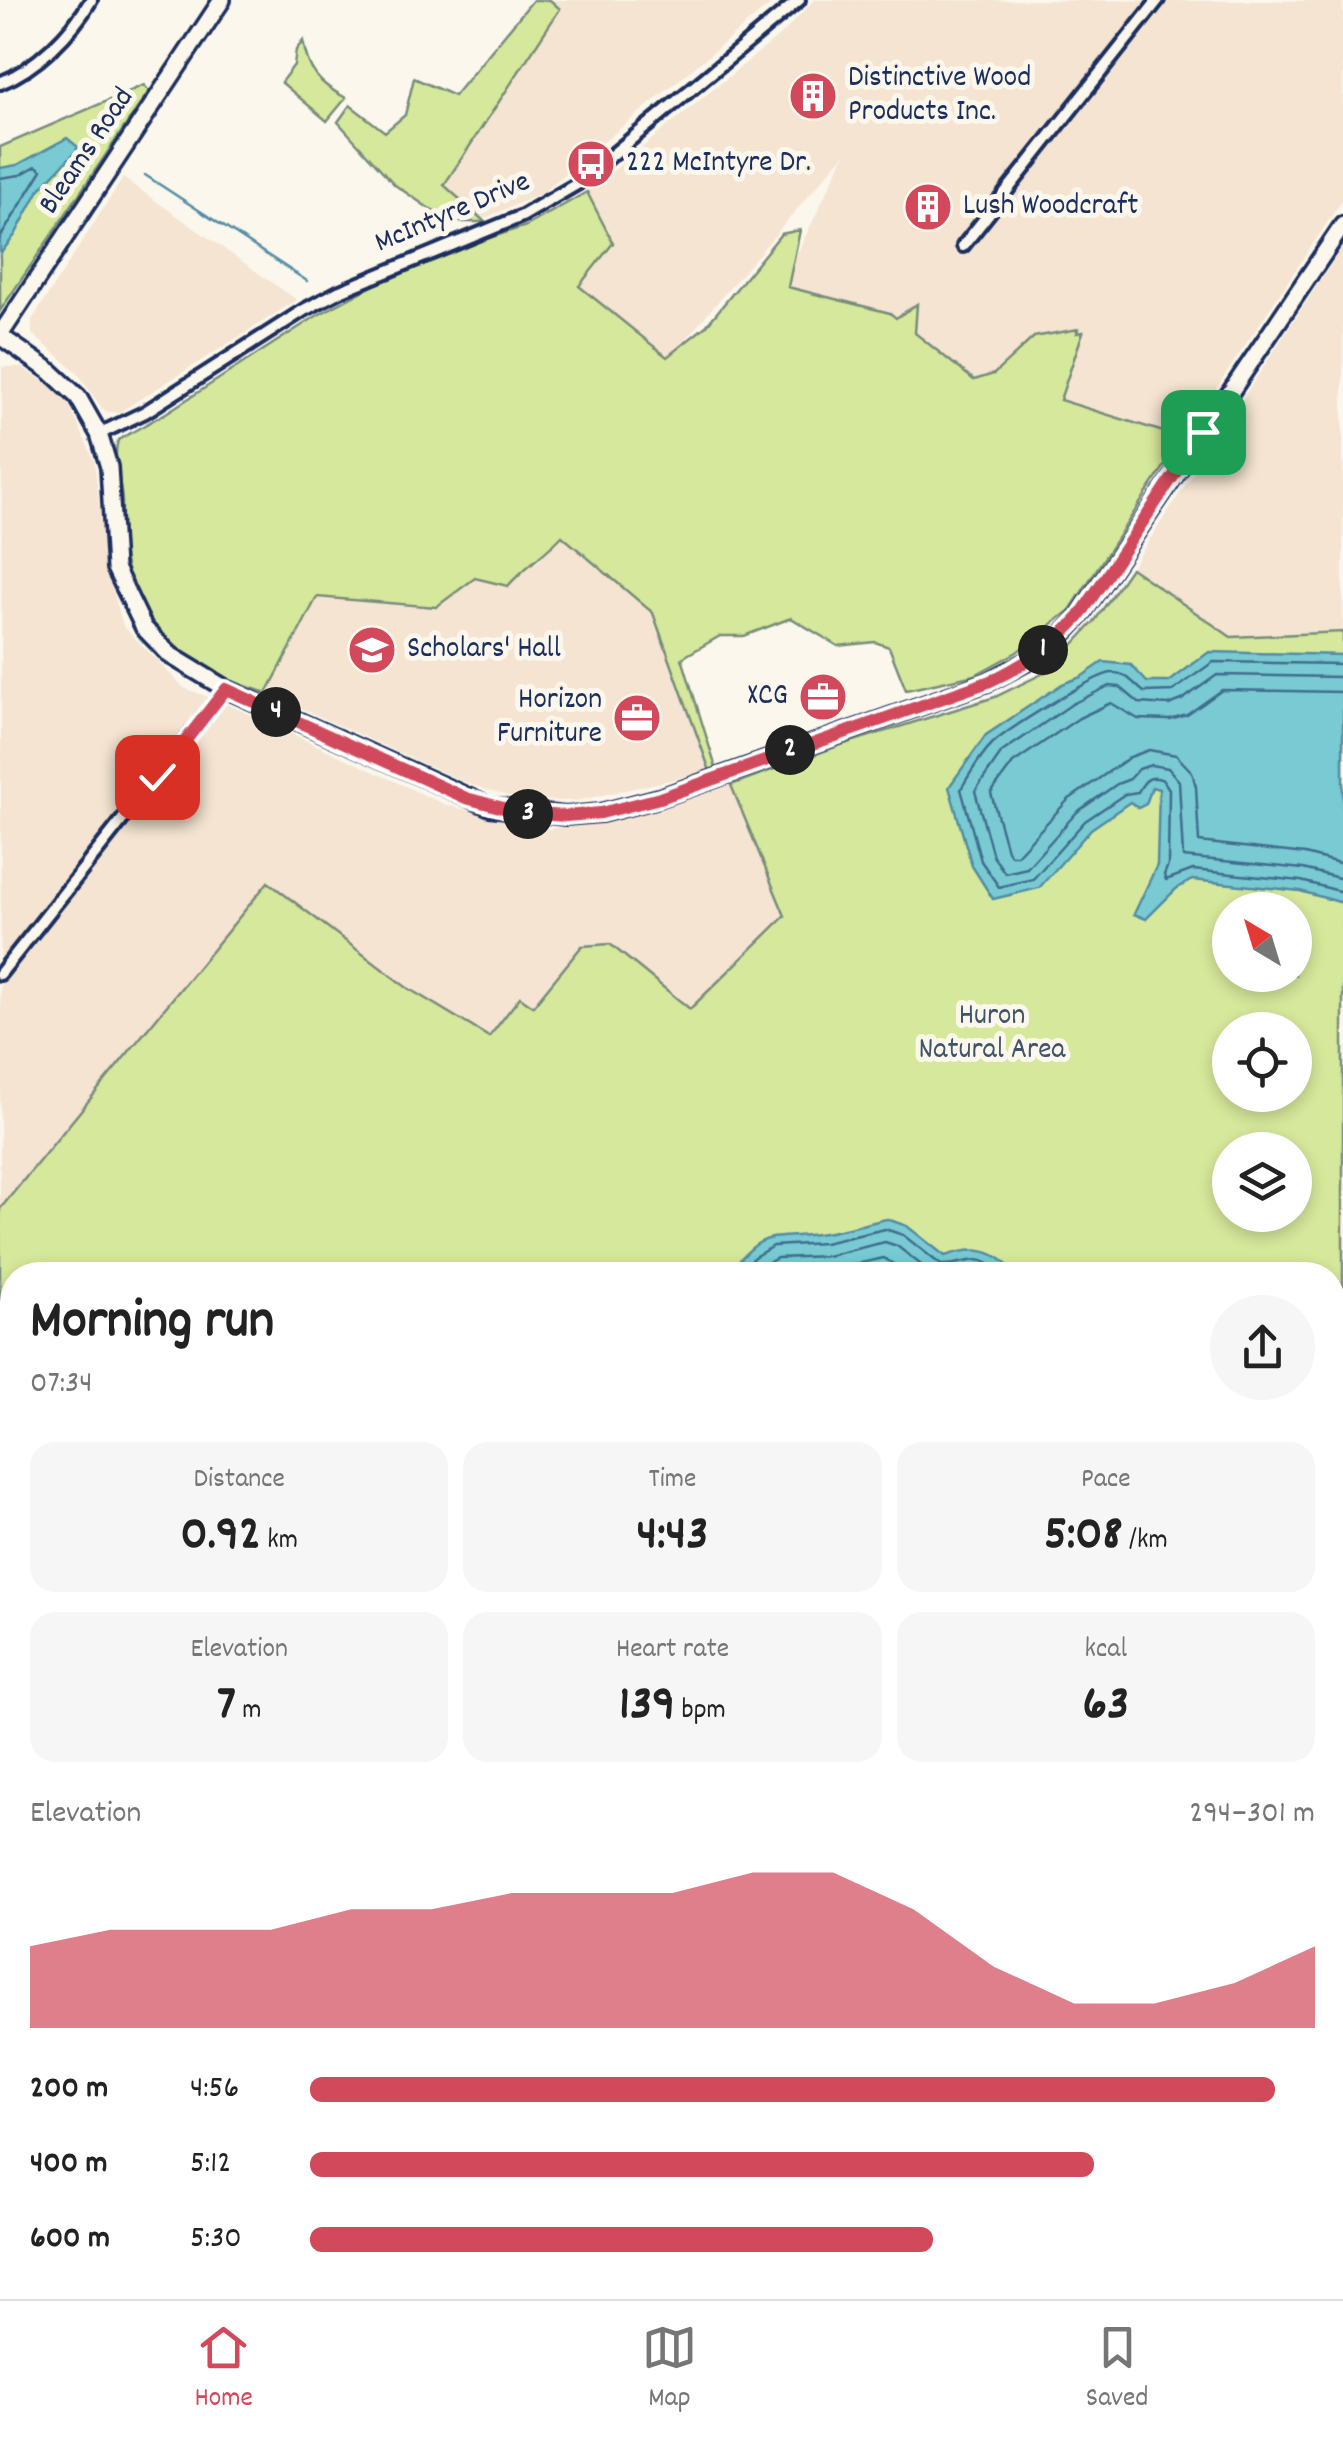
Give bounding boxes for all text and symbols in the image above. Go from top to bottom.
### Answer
place label: Distinctive Wood Products Inc. [848,58,1031,135]
building icon: Distinctive Wood Products Inc. [787,70,839,122]
street label: Bleams Road [30,80,146,224]
bus stop icon: 222 McIntyre Dr. [565,138,617,190]
place label: 222 McIntyre Dr. [626,143,811,186]
street label: McIntyre Drive [369,162,537,266]
building icon: Lush Woodcraft [902,181,954,233]
place label: Lush Woodcraft [963,186,1138,229]
pin [1161,390,1246,475]
icon: arrive [1176,405,1231,460]
school or university icon: Scholars' Hall [346,624,398,676]
pin: 1 [1018,625,1068,675]
place label: Scholars' Hall [407,629,561,672]
text: 1 [1040,630,1046,670]
office icon: XCG [797,671,849,723]
place label: XCG [747,676,788,719]
place label: Horizon Furniture [497,680,602,757]
pin: 4 [251,687,301,737]
text: 4 [270,692,282,732]
office icon: Horizon Furniture [611,692,663,744]
pin: 2 [765,725,815,775]
text: 2 [784,730,796,770]
pin [115,735,200,820]
icon: check [130,750,185,805]
pin: 3 [503,789,553,839]
text: 3 [522,794,534,834]
north arrow [1212,892,1312,992]
map controls [1212,892,1312,1232]
park label: Huron Natural Area [919,996,1066,1073]
button: locate [1212,1012,1312,1112]
button: layers [1212,1132,1312,1232]
text: Morning run [30,1285,274,1364]
button: share [1210,1295,1315,1400]
text: 07:34 [30,1362,93,1408]
text: Distance [193,1461,285,1501]
text: Time [649,1461,696,1501]
text: Pace [1081,1461,1131,1501]
text: 0.92 [180,1501,261,1573]
text: 4:43 [636,1501,708,1573]
text: 5:08 [1044,1501,1123,1573]
text: km [261,1522,298,1562]
text: /km [1123,1522,1168,1562]
text: Elevation [190,1631,288,1671]
text: Heart rate [616,1631,729,1671]
text: kcal [1085,1631,1127,1671]
text: 7 [217,1671,236,1743]
text: 139 [619,1671,675,1743]
text: 63 [1082,1671,1129,1743]
text: m [236,1692,262,1732]
text: bpm [675,1692,726,1732]
text: Elevation [30,1792,141,1838]
text: 294–301 m [1189,1792,1315,1838]
text: 200 m [30,2067,108,2113]
text: 4:56 [190,2067,239,2113]
text: 400 m [30,2142,107,2188]
text: 5:12 [190,2142,231,2188]
text: 600 m [30,2217,110,2263]
text: 5:30 [190,2217,242,2263]
tab: Home [195,2320,253,2420]
tab: Map [642,2320,697,2420]
tab: Saved [1086,2320,1148,2420]

